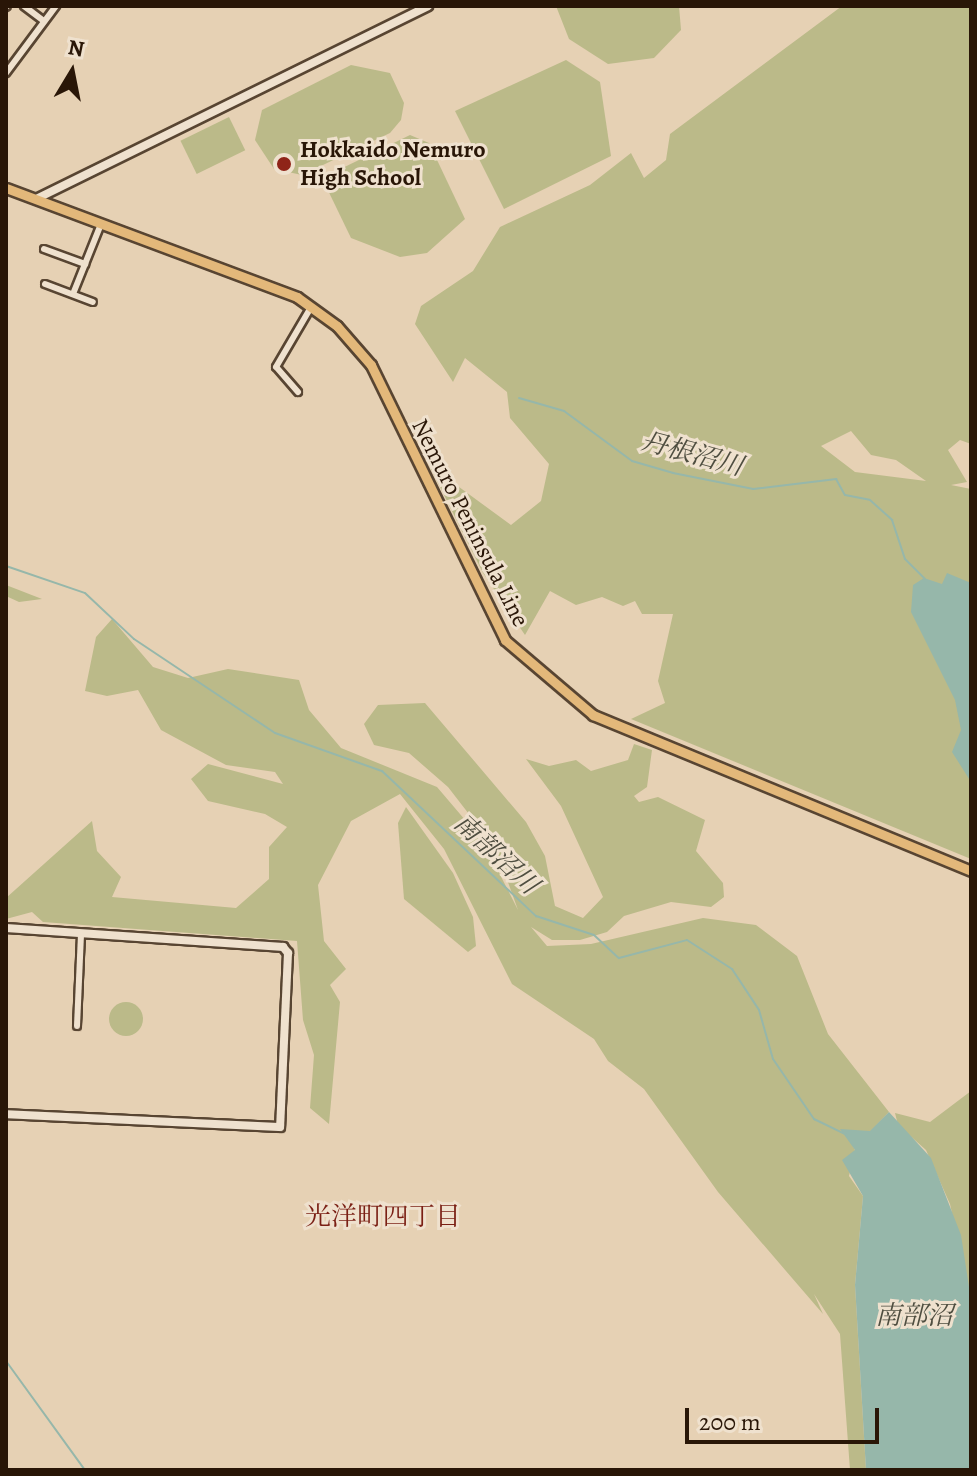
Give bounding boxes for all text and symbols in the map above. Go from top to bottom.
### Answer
north arrow [32,32,112,112]
text: N [66,32,87,65]
place label: Hokkaido Nemuro High School [300,136,486,192]
marker: Hokkaido Nemuro High School [275,155,293,173]
street label: Nemuro Peninsula Line [405,414,535,632]
water label: 丹根沼川 [638,425,746,483]
water label: 南部沼川 [447,807,545,901]
district label: 光洋町四丁目 [305,1201,461,1233]
water label: 南部沼 [875,1300,953,1332]
scale bar [689,1392,883,1442]
text: 200 m [699,1406,761,1438]

